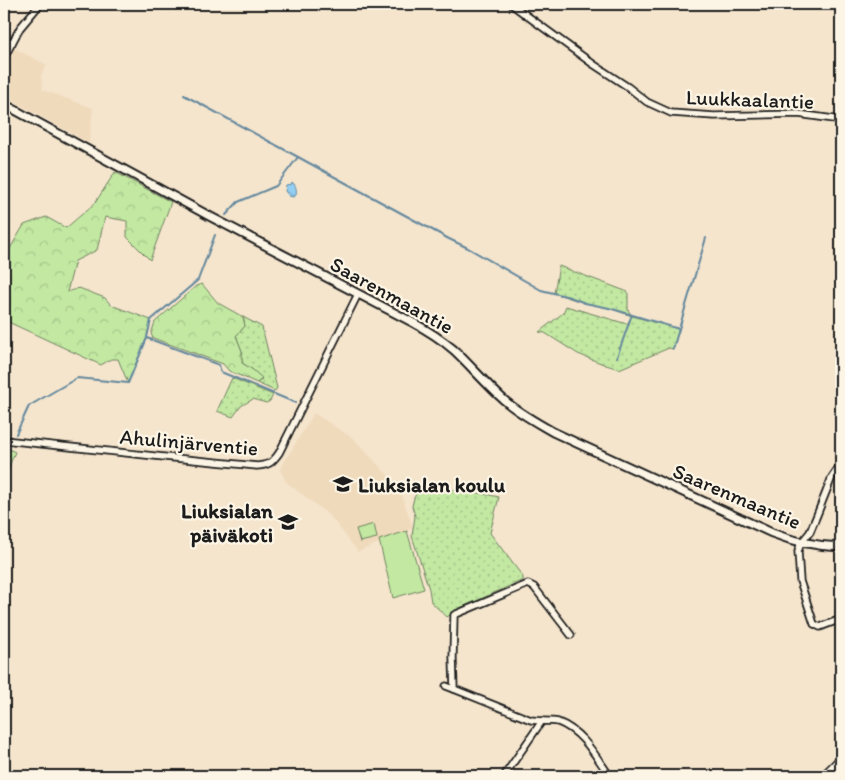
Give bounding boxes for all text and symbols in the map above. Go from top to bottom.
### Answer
street label: Luukkaalantie [685,84,815,114]
street label: Saarenmaantie [326,251,458,339]
street label: Ahulinjärventie [119,424,259,460]
street label: Saarenmaantie [669,458,805,534]
place label: Liuksialan koulu [358,472,506,497]
school or university icon: Liuksialan koulu [332,473,354,495]
place label: Liuksialan päiväkoti [181,498,273,548]
school or university icon: Liuksialan päiväkoti [277,511,299,533]

